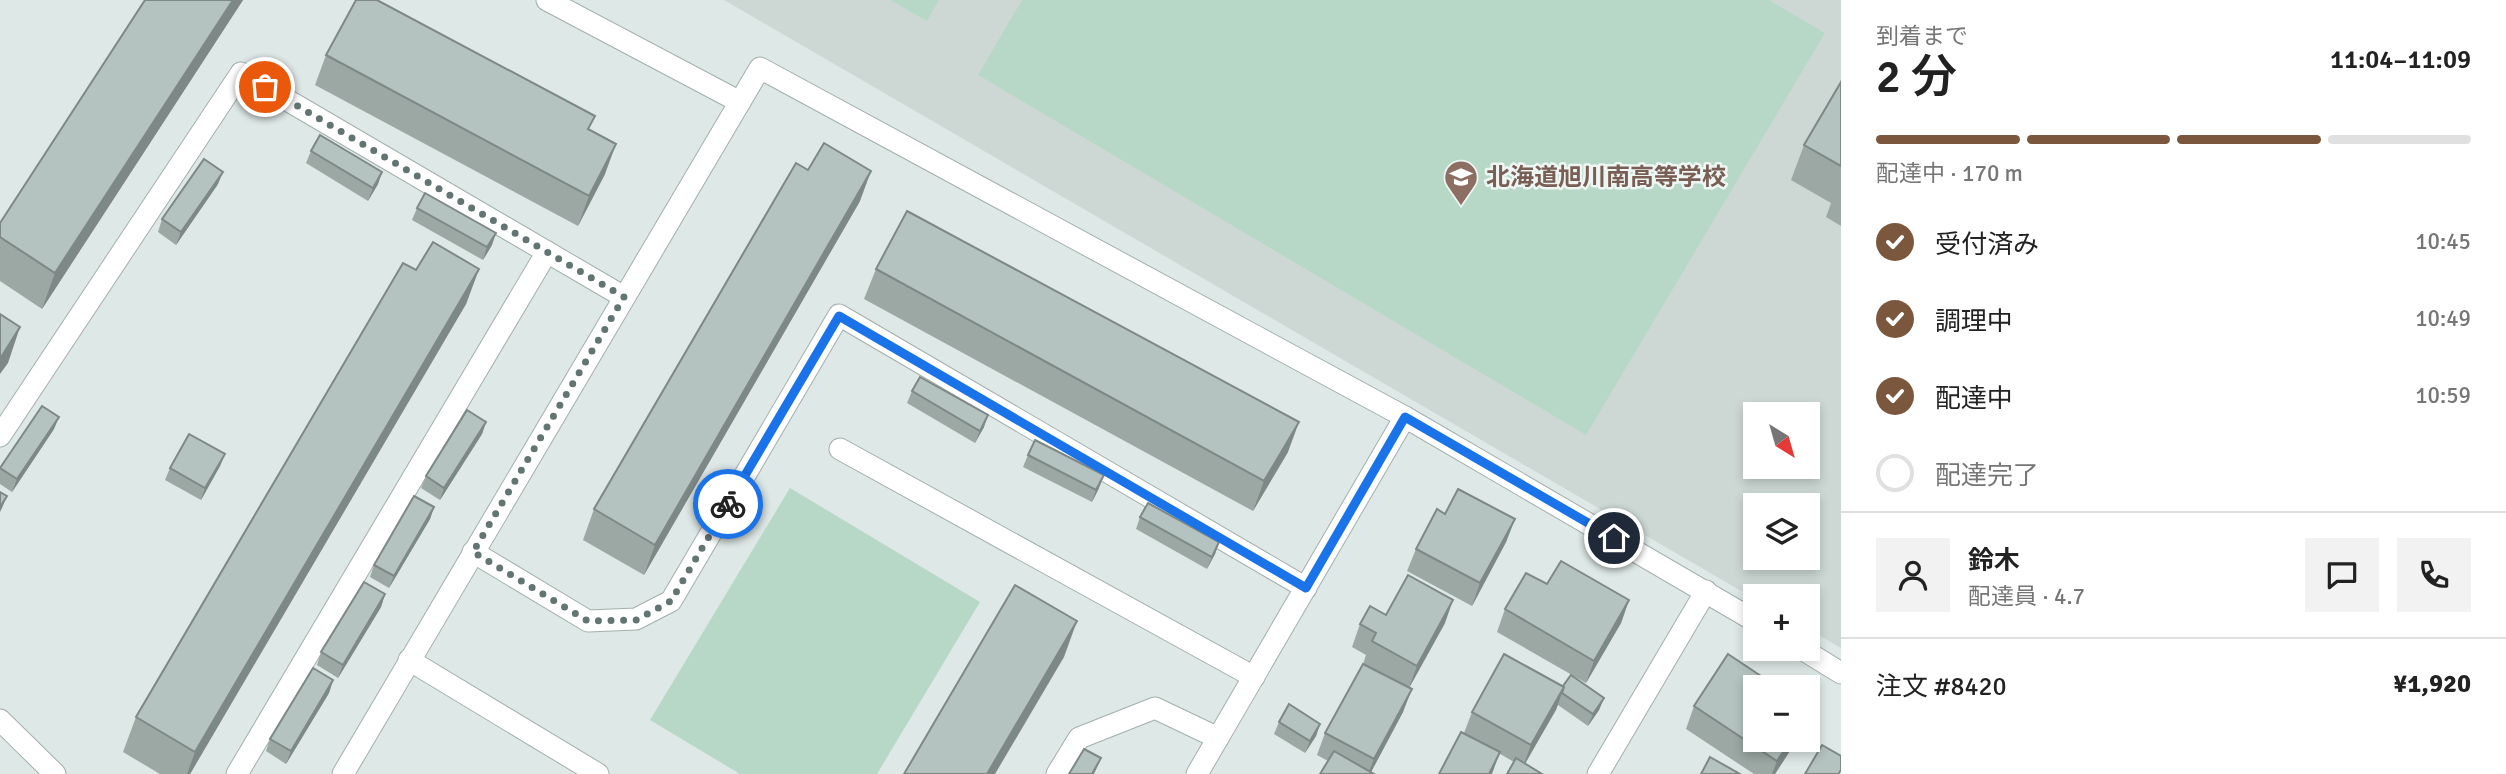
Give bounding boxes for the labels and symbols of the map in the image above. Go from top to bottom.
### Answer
pin [235,57,295,117]
school or university icon: 北海道旭川南高等学校 [1442,158,1480,207]
place label: 北海道旭川南高等学校 [1486,162,1726,192]
north arrow [1743,402,1820,480]
courier [693,469,763,539]
pin [1584,508,1644,568]

